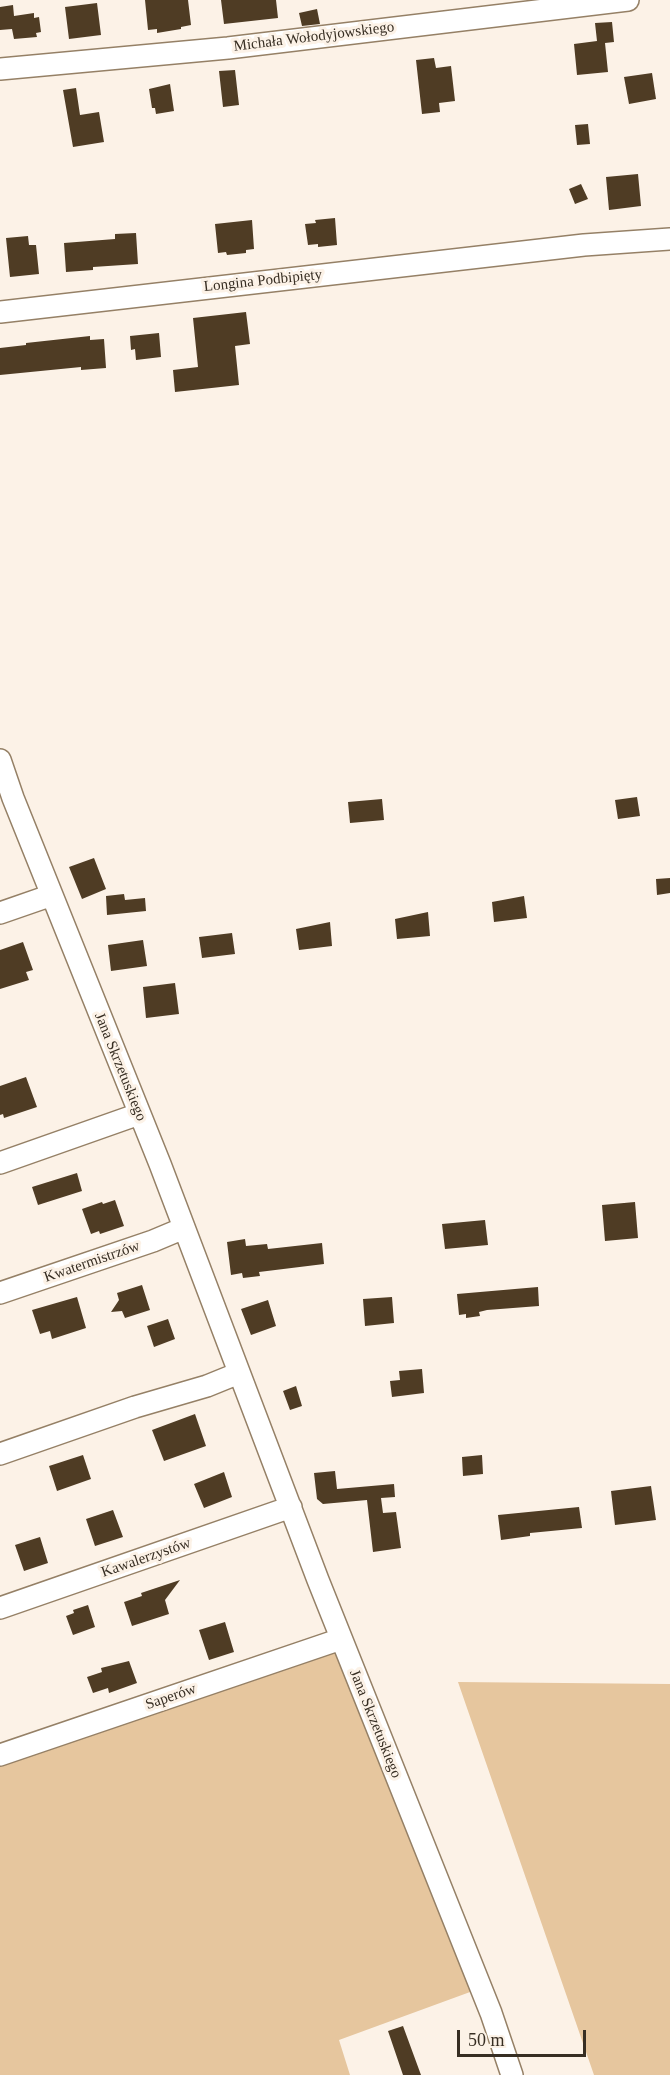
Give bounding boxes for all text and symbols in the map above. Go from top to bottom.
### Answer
street label: Michała Wołodyjowskiego [233,18,395,56]
street label: Longina Podbipięty [203,266,323,296]
street label: Jana Skrzetuskiego [90,1010,150,1124]
street label: Kwatermistrzów [42,1237,142,1287]
street label: Kawalerzystów [99,1534,193,1582]
street label: Jana Skrzetuskiego [345,1667,405,1781]
street label: Saperów [143,1680,199,1714]
scale bar [460,2018,589,2056]
text: 50 m [468,2030,505,2050]

